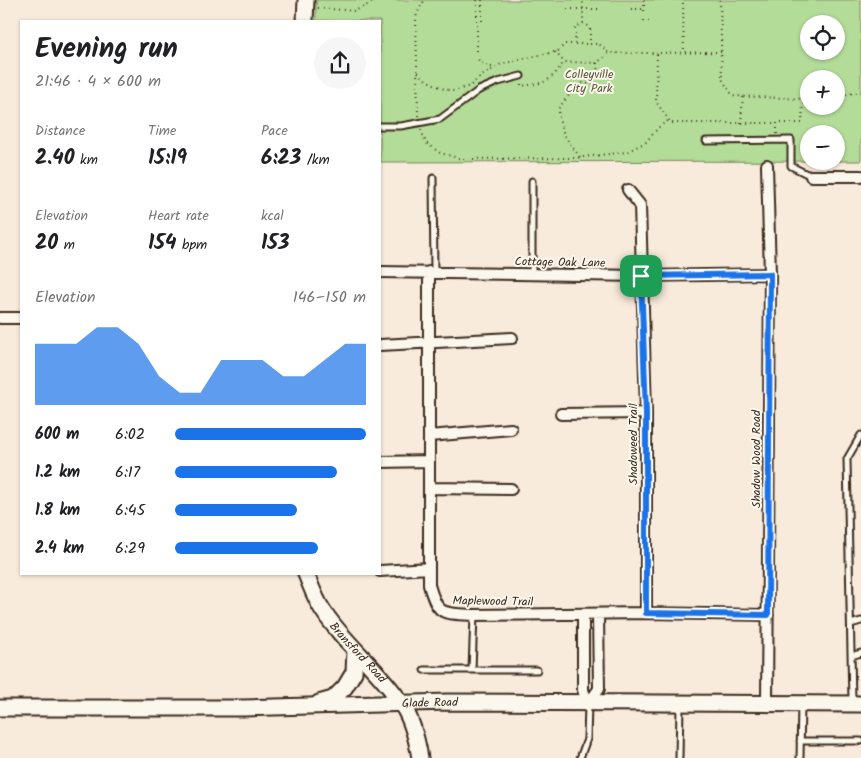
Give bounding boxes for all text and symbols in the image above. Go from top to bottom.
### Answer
map controls [800,15,845,170]
button: locate [800,15,845,60]
text: Evening run [35,27,178,72]
button: share [314,37,366,89]
park label: Colleyville City Park [565,65,614,98]
text: 21:46 · 4 × 600 m [35,69,161,94]
button: + [800,70,845,115]
text: Distance [35,120,85,142]
text: Time [148,120,176,142]
text: Pace [261,120,288,142]
button: − [800,125,845,170]
text: 2.40 [35,142,74,175]
text: 15:19 [148,142,187,175]
text: 6:23 [261,142,301,175]
text: km [74,149,98,171]
text: /km [301,149,330,171]
text: Elevation [35,205,88,227]
text: Heart rate [148,205,209,227]
text: kcal [261,205,284,227]
text: 20 [35,227,58,260]
text: 154 [148,227,176,260]
text: 153 [261,227,289,260]
text: m [58,234,75,256]
text: bpm [176,234,207,256]
street label: Cottage Oak Lane [514,252,606,273]
pin [620,255,662,297]
icon: arrive [627,262,655,290]
text: Elevation [35,285,96,310]
text: 146–150 m [293,285,366,310]
street label: Shadoweed Trail [624,403,643,485]
street label: Shadow Wood Road [747,409,766,508]
text: 600 m [35,422,79,447]
text: 6:02 [115,422,145,447]
text: 1.2 km [35,460,80,485]
text: 6:17 [115,460,140,485]
text: 1.8 km [35,498,80,523]
text: 6:45 [115,498,145,523]
text: 2.4 km [35,536,84,561]
text: 6:29 [115,536,145,561]
street label: Maplewood Trail [452,591,534,612]
street label: Bransford Road [324,618,392,688]
street label: Glade Road [402,693,459,713]

